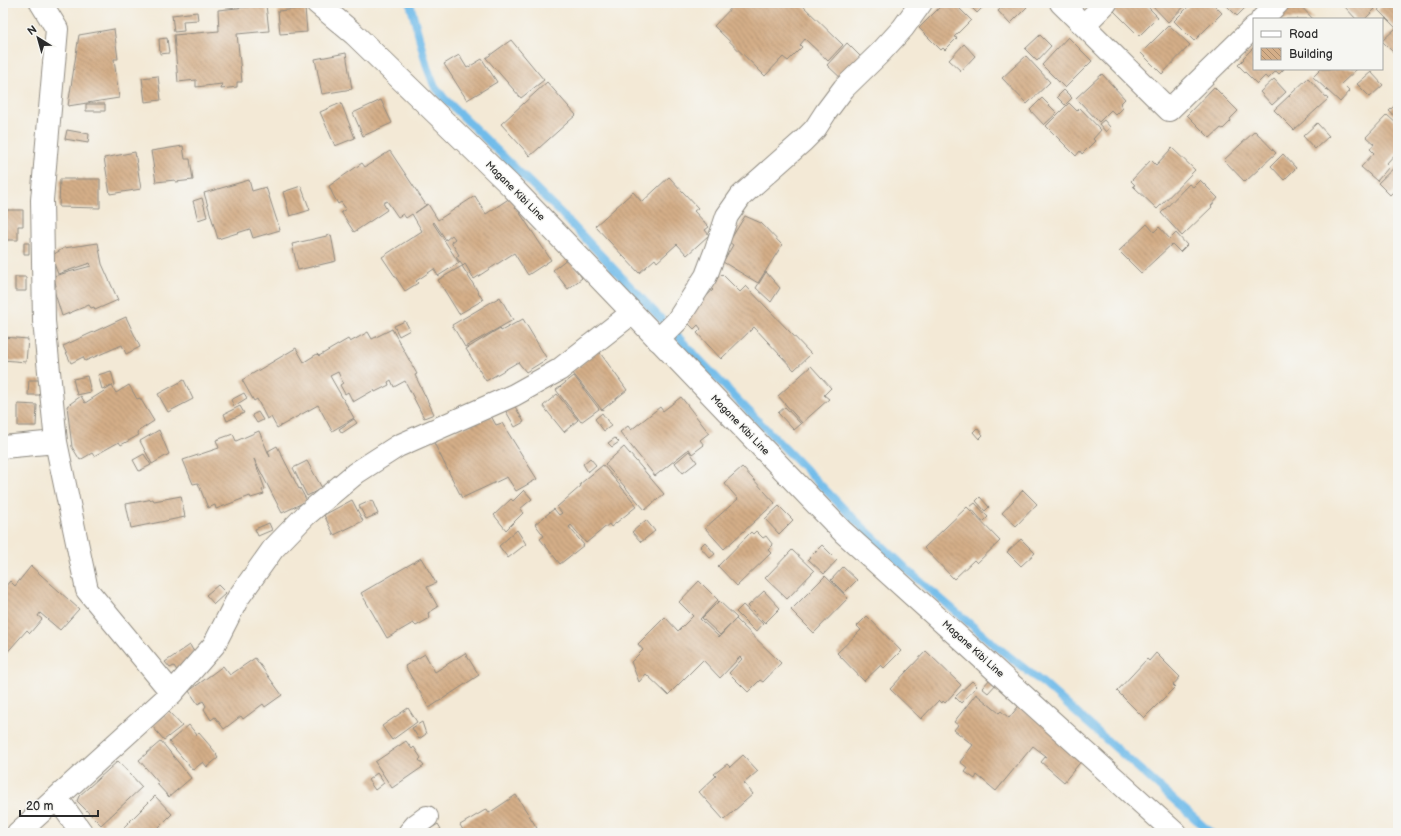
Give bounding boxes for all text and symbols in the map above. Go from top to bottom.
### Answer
north arrow [18,18,58,58]
legend [1253,18,1383,70]
text: N [25,23,39,38]
text: Road [1289,27,1318,42]
text: Building [1289,47,1333,62]
street label: Magane Kibi Line [483,159,547,223]
street label: Magane Kibi Line [708,392,772,458]
street label: Magane Kibi Line [940,618,1006,680]
scale bar [20,792,98,818]
text: 20 m [26,799,53,814]

